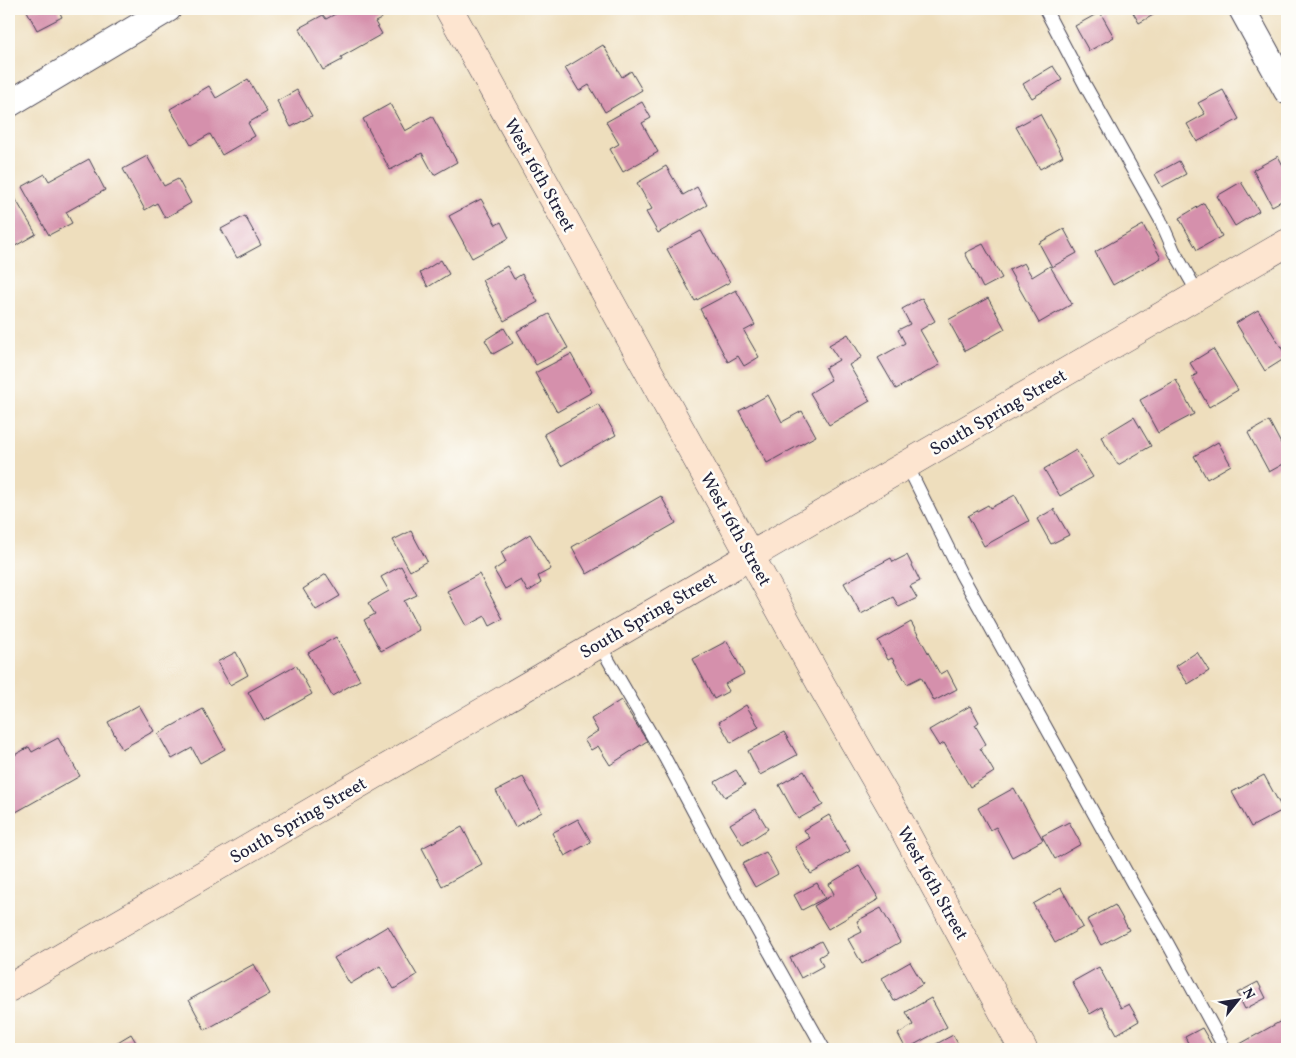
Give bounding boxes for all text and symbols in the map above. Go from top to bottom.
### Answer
street label: West 16th Street [497,114,580,237]
street label: South Spring Street [926,364,1072,463]
street label: West 16th Street [693,468,776,591]
street label: South Spring Street [576,567,722,666]
street label: South Spring Street [226,772,372,871]
street label: West 16th Street [890,822,973,945]
north arrow [1214,976,1264,1026]
text: N [1237,985,1259,1003]

